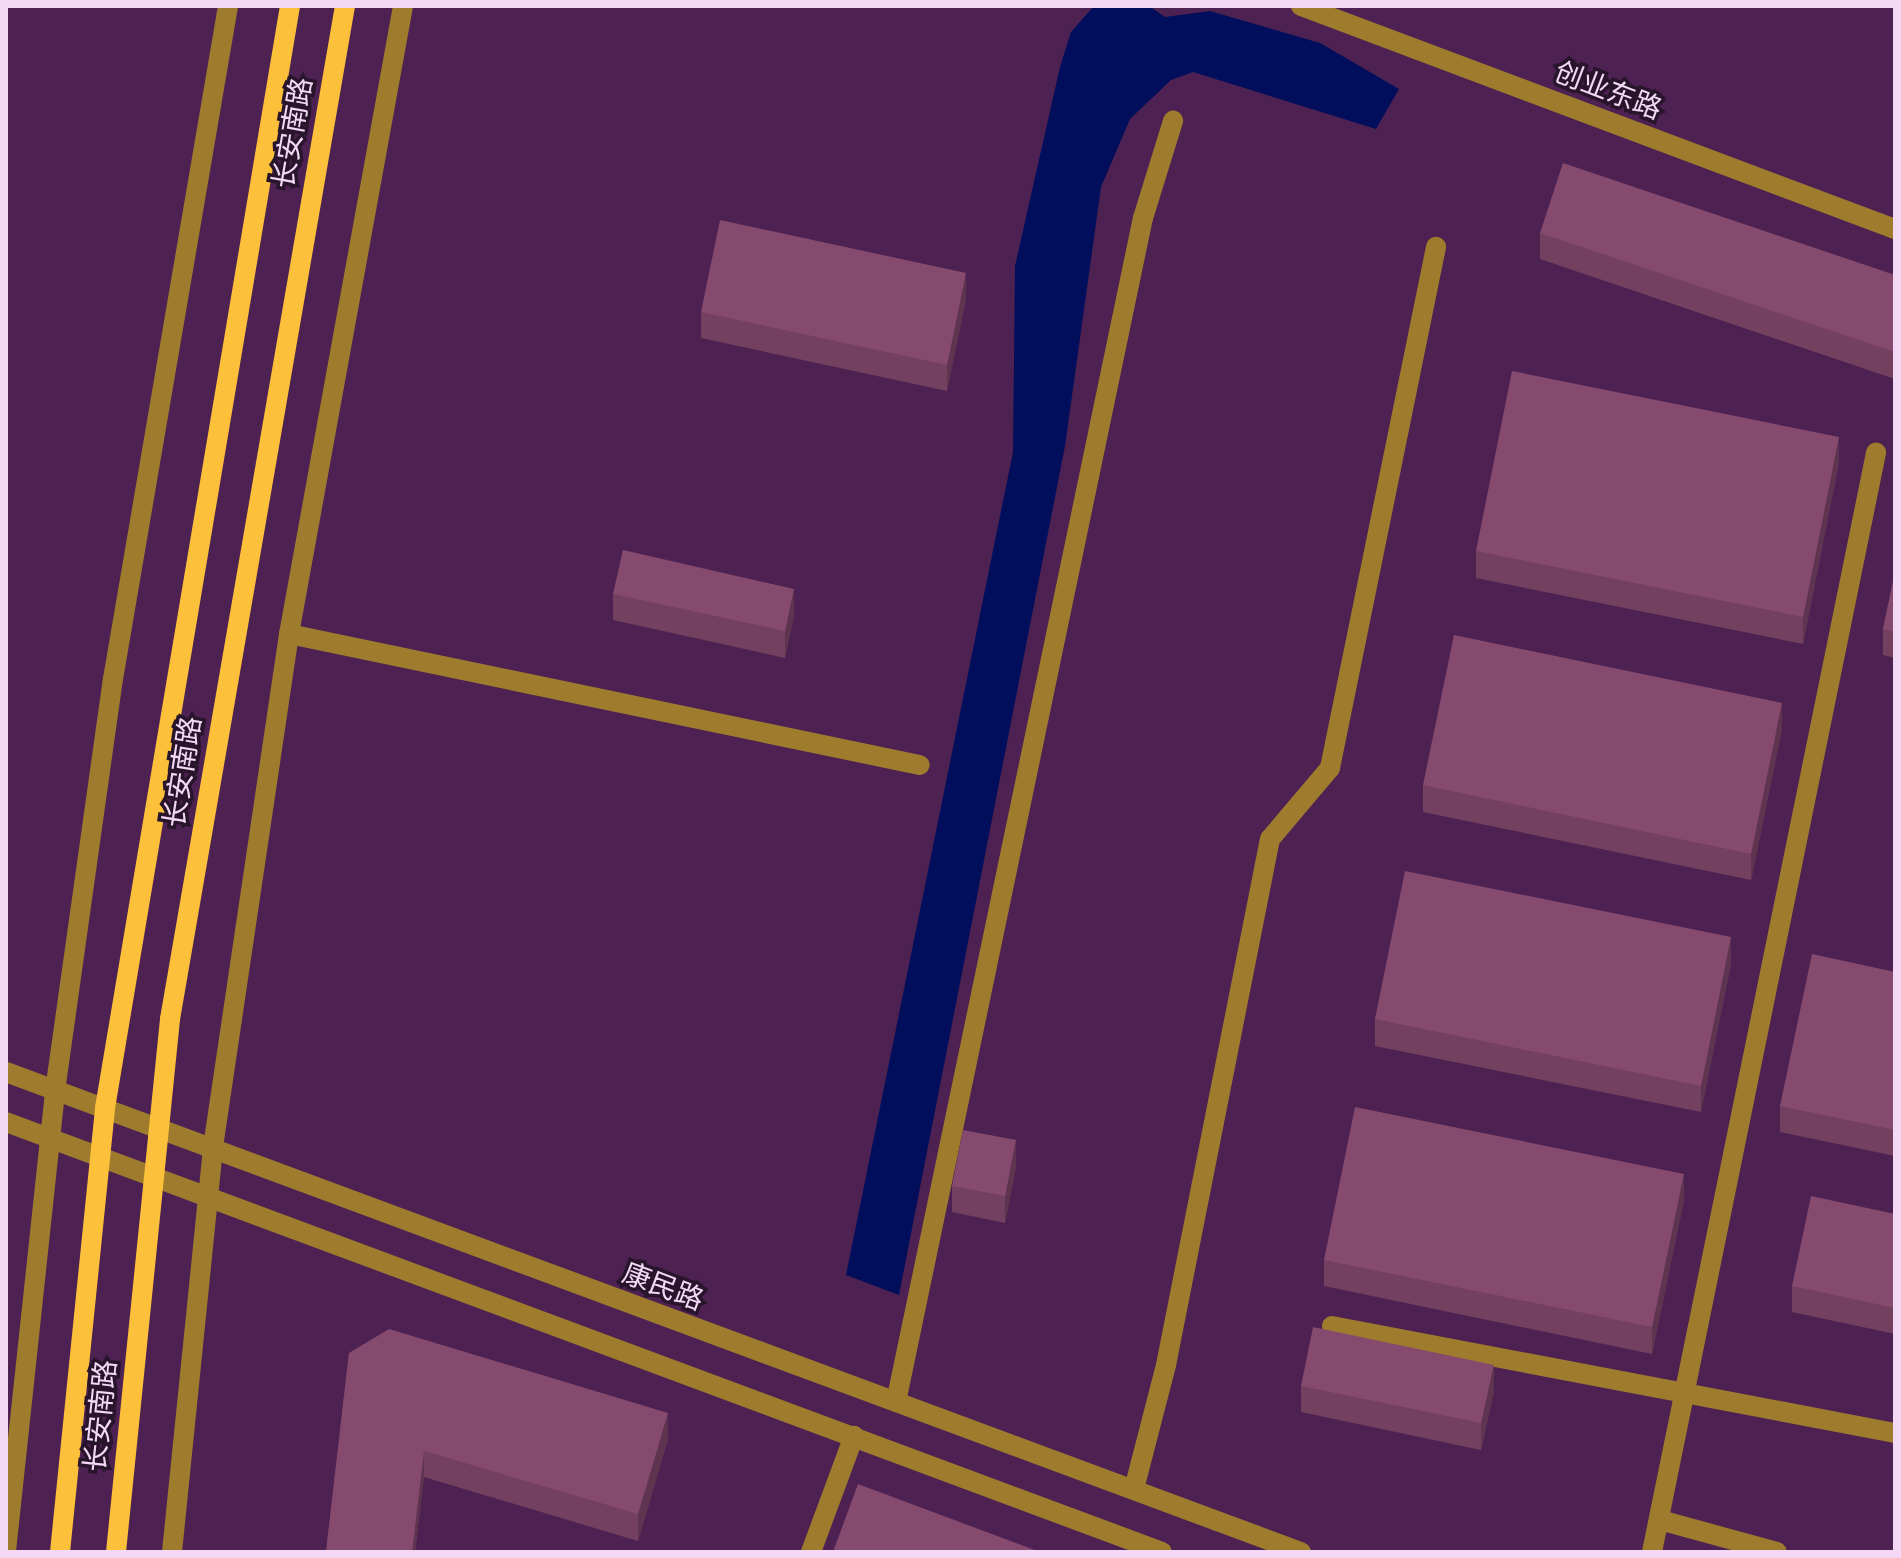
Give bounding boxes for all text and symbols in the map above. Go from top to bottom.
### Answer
street label: 创业东路 [1550,55,1666,127]
street label: 长安南路 [267,75,319,191]
street label: 长安南路 [158,714,208,830]
street label: 康民路 [618,1256,708,1318]
street label: 长安南路 [78,1359,124,1473]

